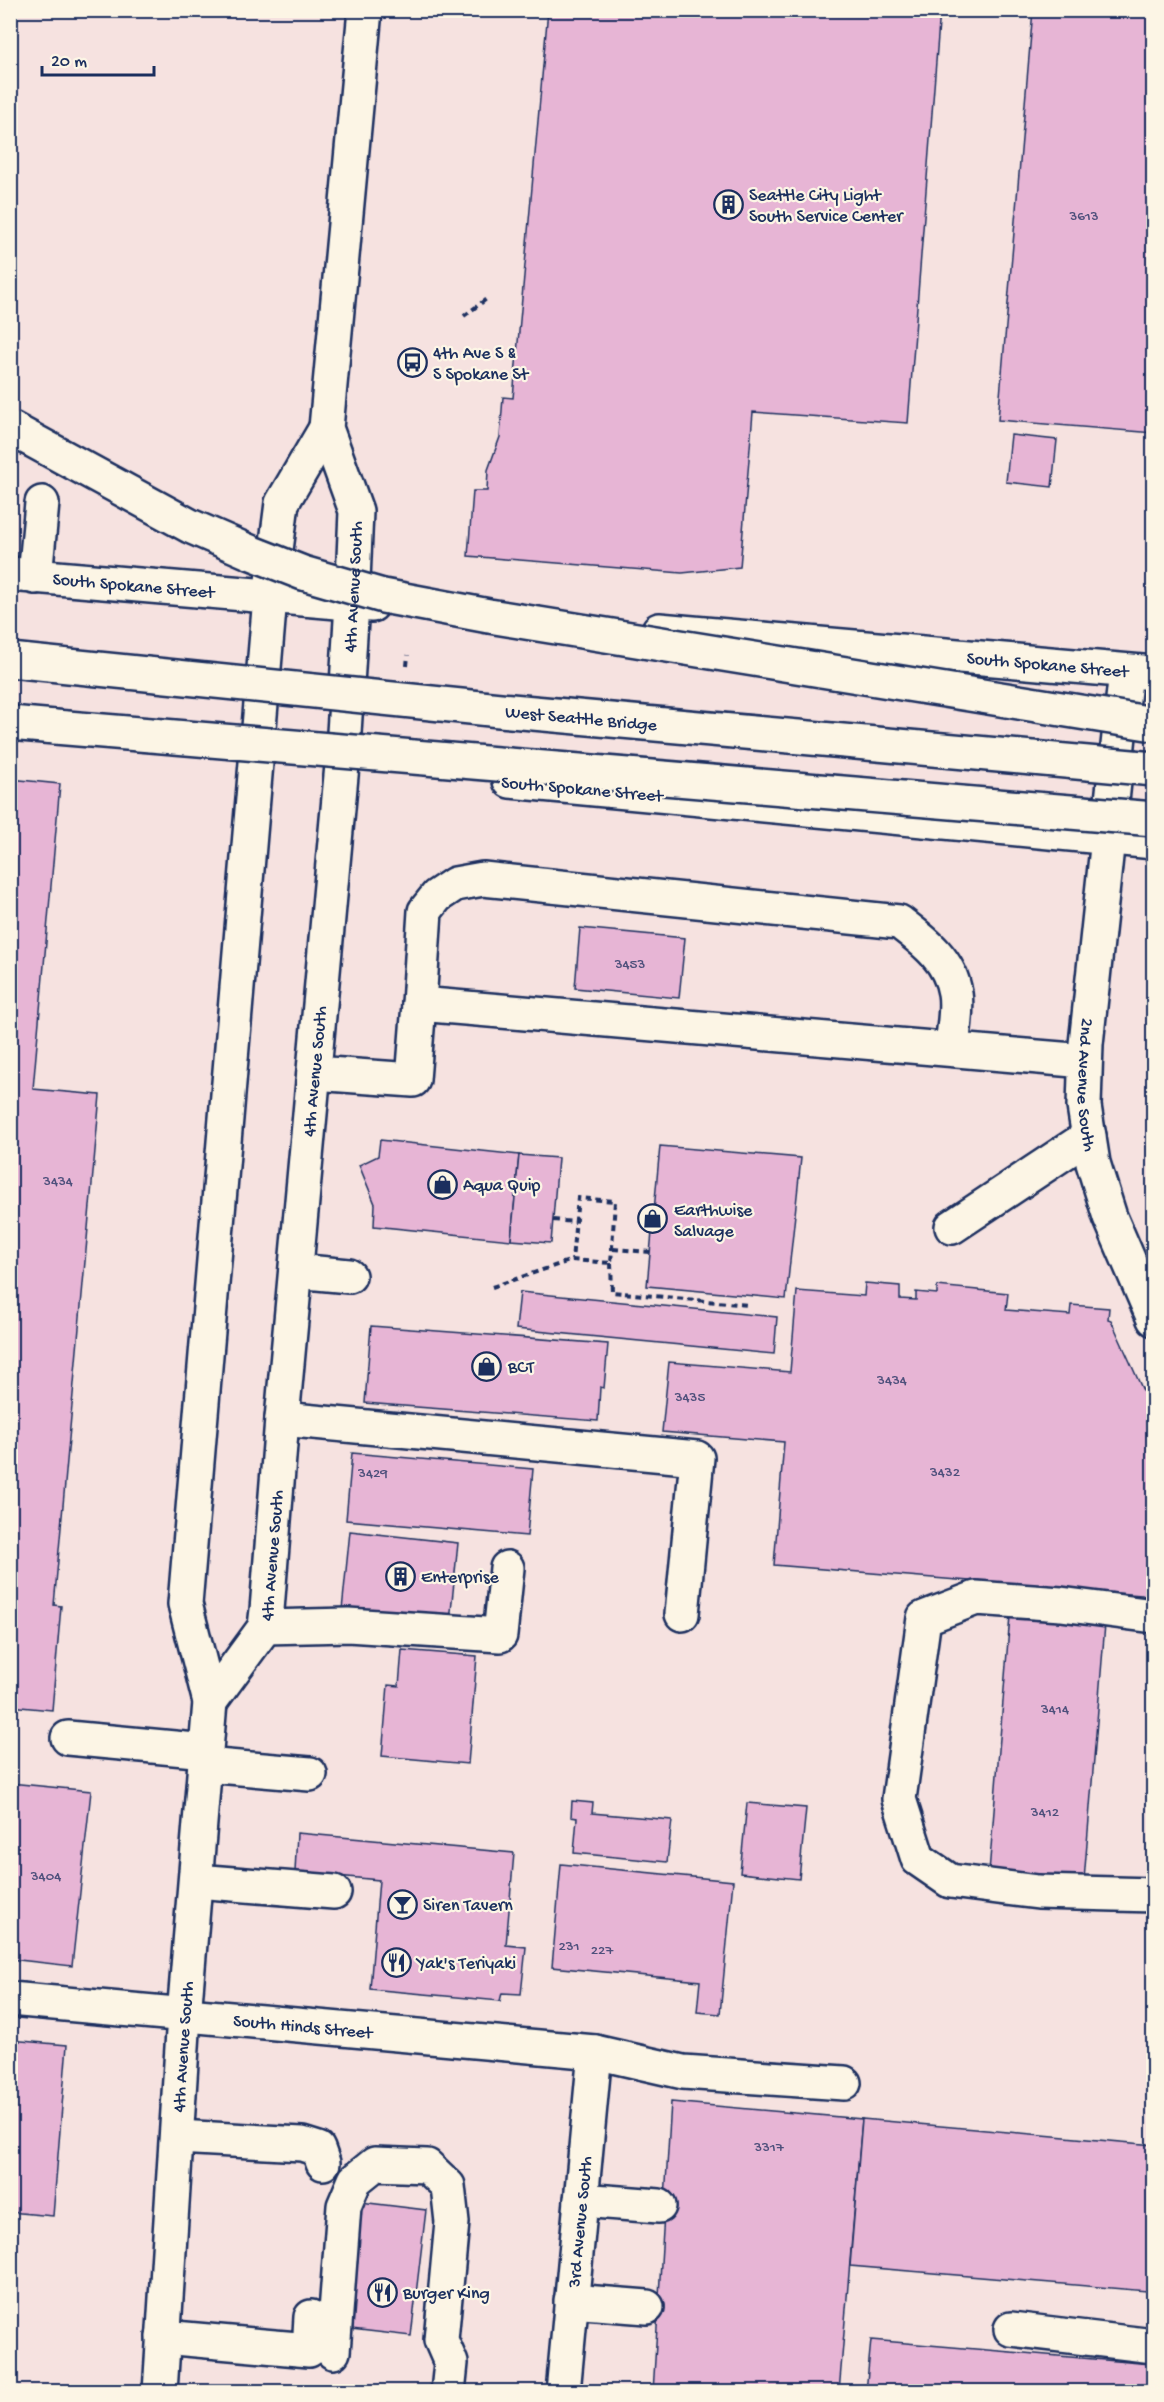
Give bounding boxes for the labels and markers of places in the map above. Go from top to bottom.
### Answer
place label: Seattle City Light South Service Center [749,186,904,228]
building icon: Seattle City Light South Service Center [712,188,744,220]
place label: 4th Ave S & S Spokane St [433,344,530,386]
bus stop icon: 4th Ave S & S Spokane St [396,346,428,378]
shop icon: Aqua Quip [426,1168,458,1200]
place label: Aqua Quip [463,1176,541,1197]
place label: Earthwise Salvage [674,1201,753,1243]
shop icon: Earthwise Salvage [637,1203,669,1235]
shop icon: BCT [471,1350,503,1382]
place label: BCT [507,1358,535,1379]
building icon: Enterprise [384,1560,416,1592]
place label: Enterprise [421,1568,500,1589]
bar icon: Siren Tavern [386,1888,418,1920]
place label: Siren Tavern [423,1896,513,1917]
restaurant icon: Yak's Teriyaki [380,1946,412,1978]
place label: Yak's Teriyaki [415,1954,516,1975]
restaurant icon: Burger King [366,2276,398,2308]
place label: Burger King [402,2284,490,2305]

